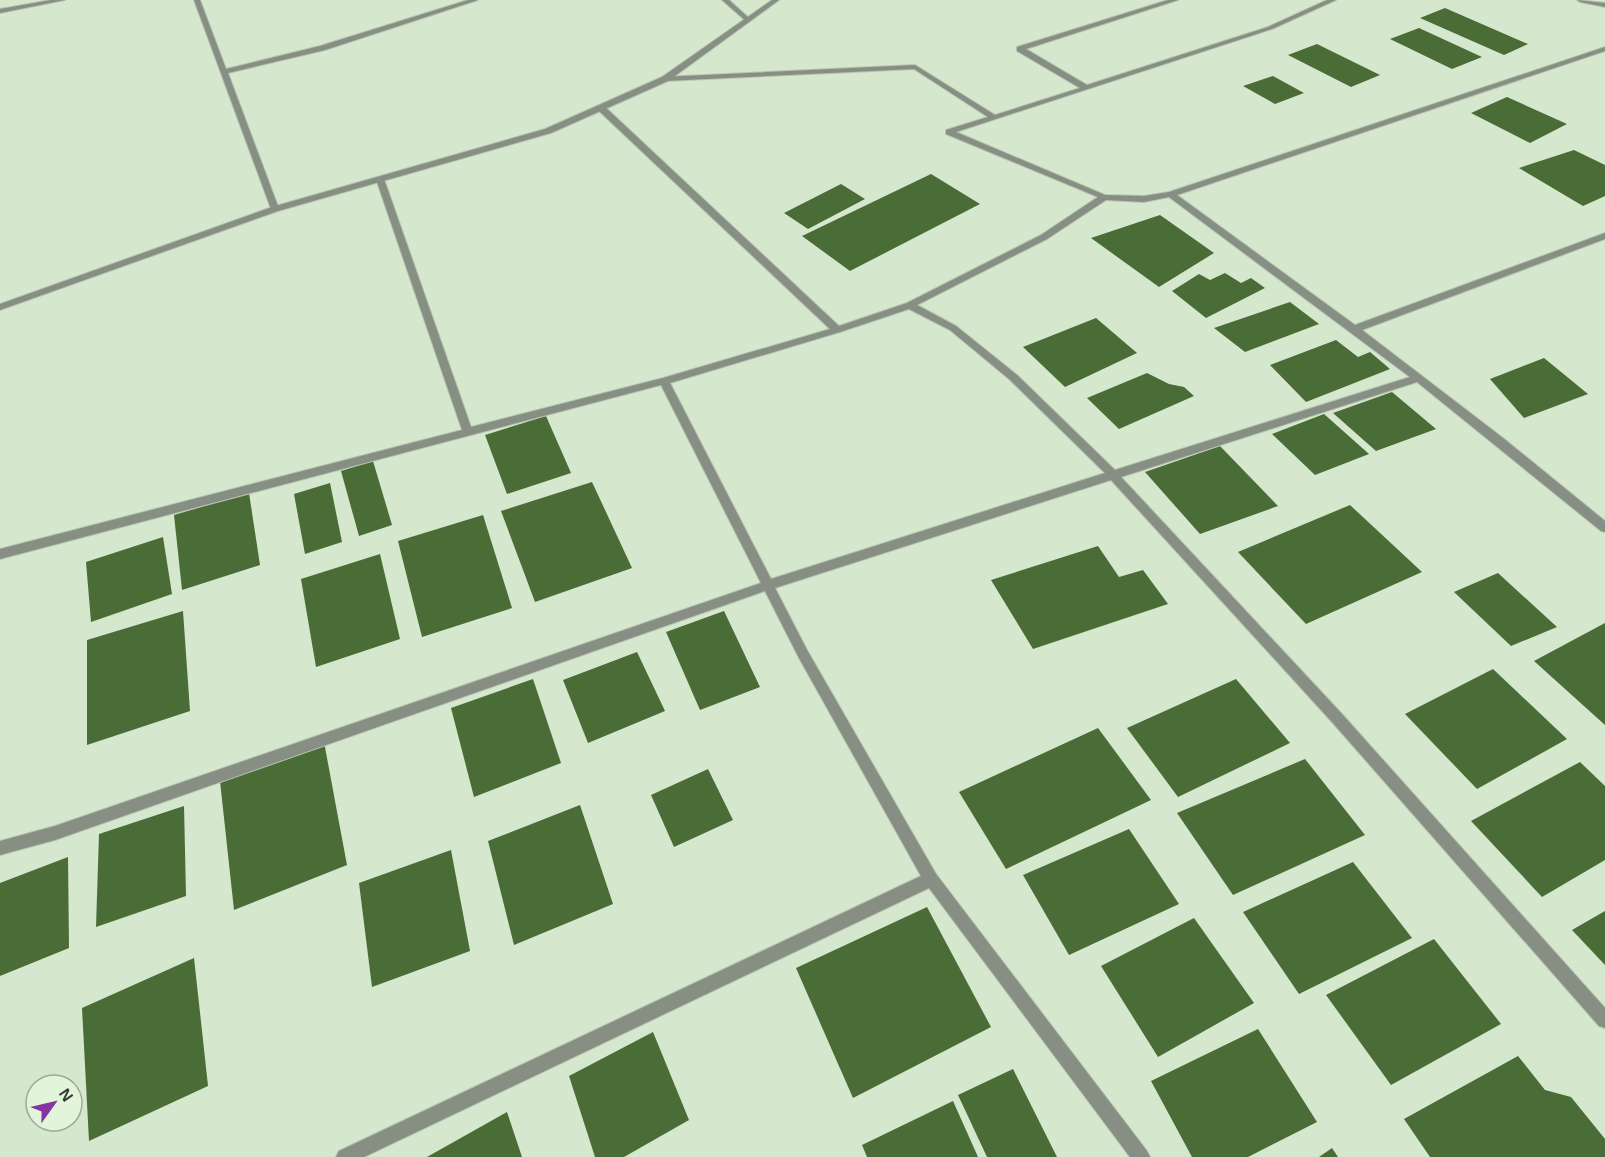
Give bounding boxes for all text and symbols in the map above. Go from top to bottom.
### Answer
north arrow [24,1073,84,1133]
text: N [56,1085,76,1104]

